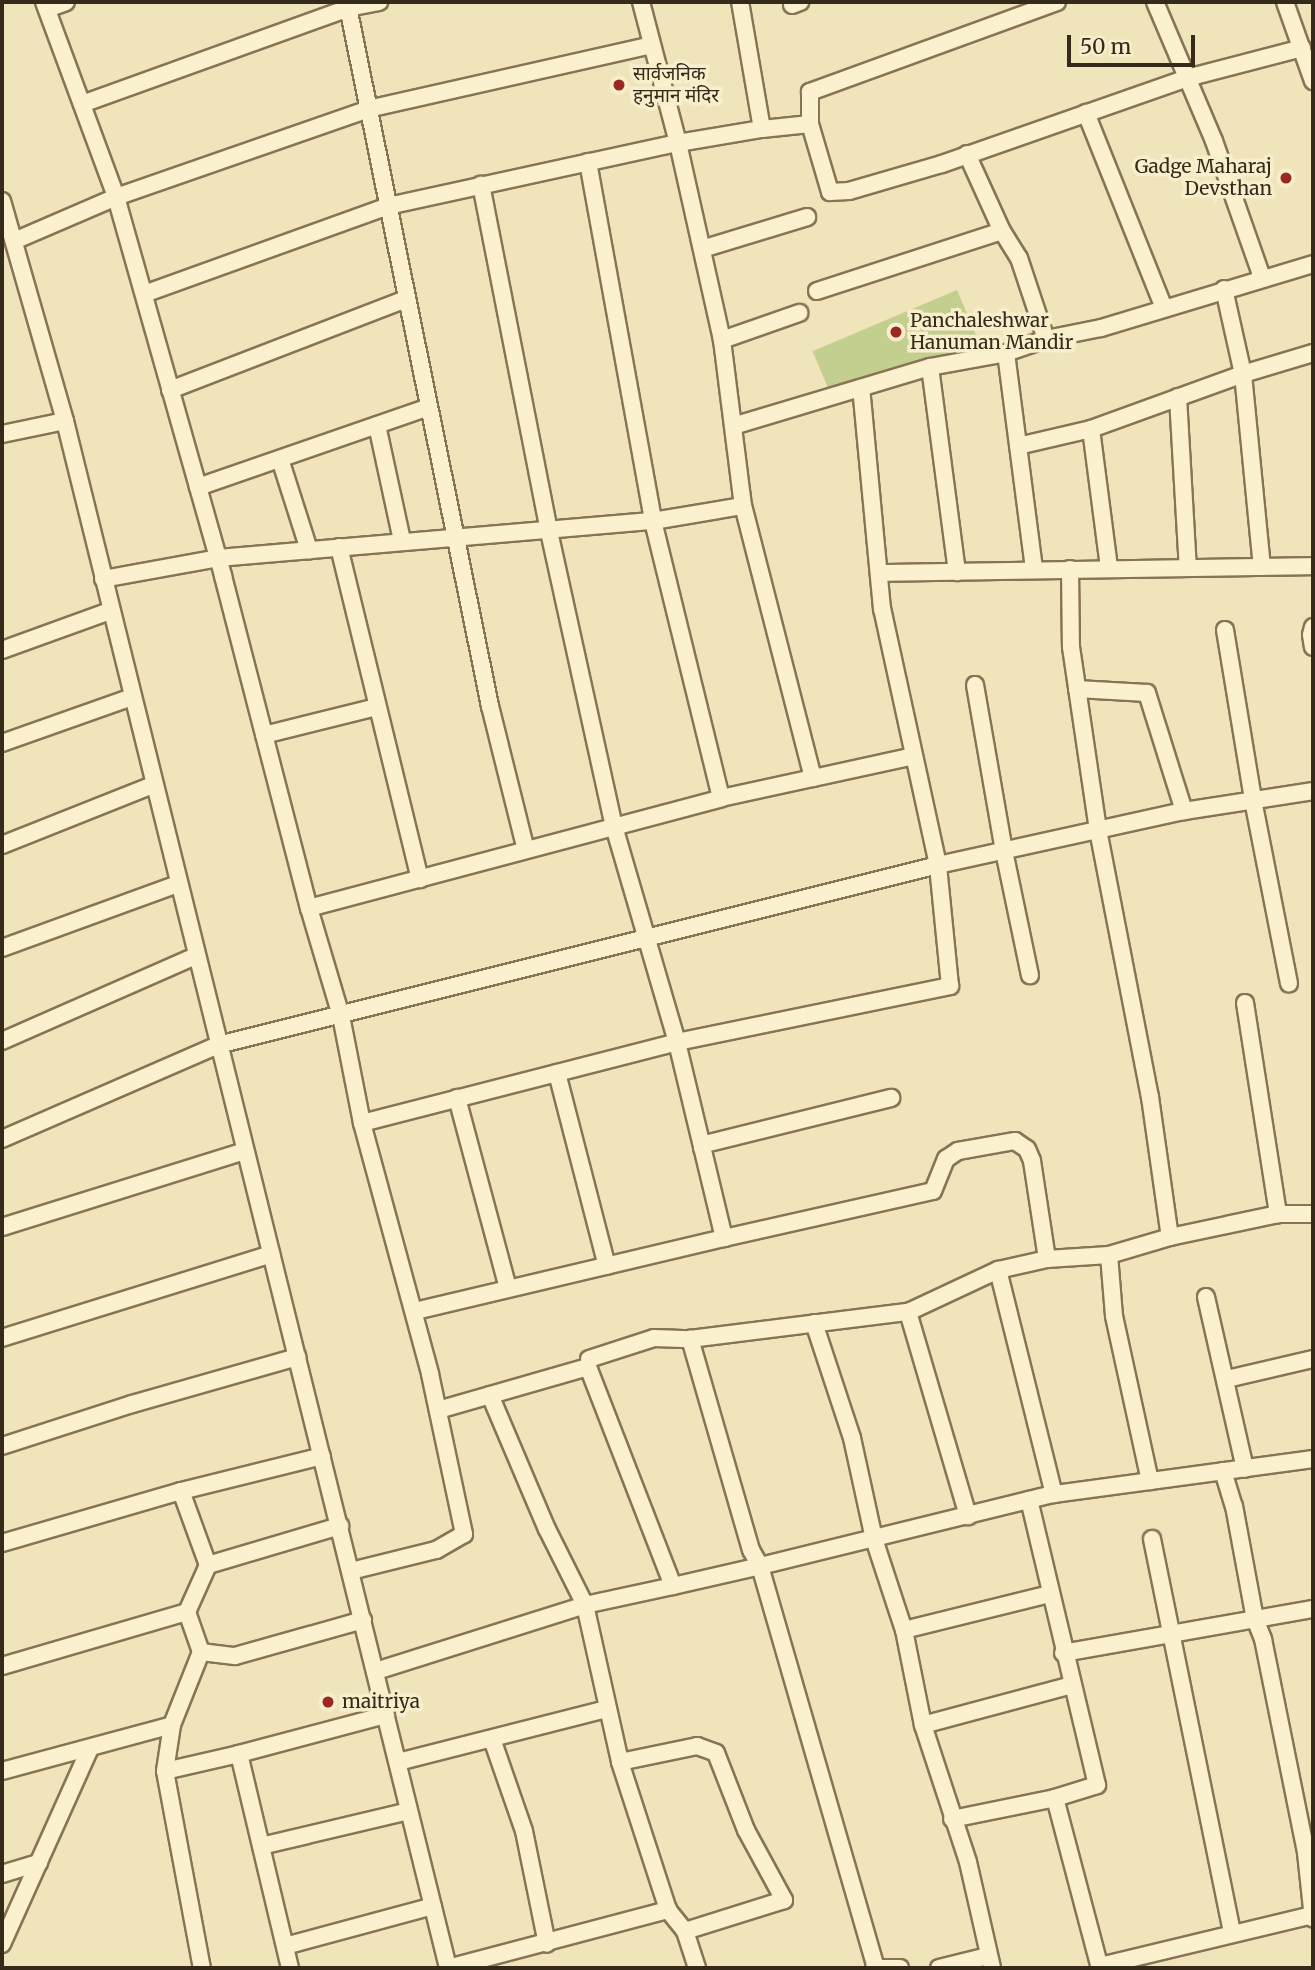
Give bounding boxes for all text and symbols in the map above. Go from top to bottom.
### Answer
scale bar [1070,21,1198,65]
text: 50 m [1080,33,1131,60]
place label: सार्वजनिक हनुमान मंदिर [633,63,719,107]
marker: सार्वजनिक हनुमान मंदिर [611,77,627,93]
place label: Gadge Maharaj Devsthan [1135,156,1272,200]
marker: Gadge Maharaj Devsthan [1278,170,1294,186]
place label: Panchaleshwar Hanuman Mandir [910,310,1073,354]
marker: Panchaleshwar Hanuman Mandir [888,324,904,340]
place label: maitriya [342,1691,420,1713]
marker: maitriya [320,1694,336,1710]

